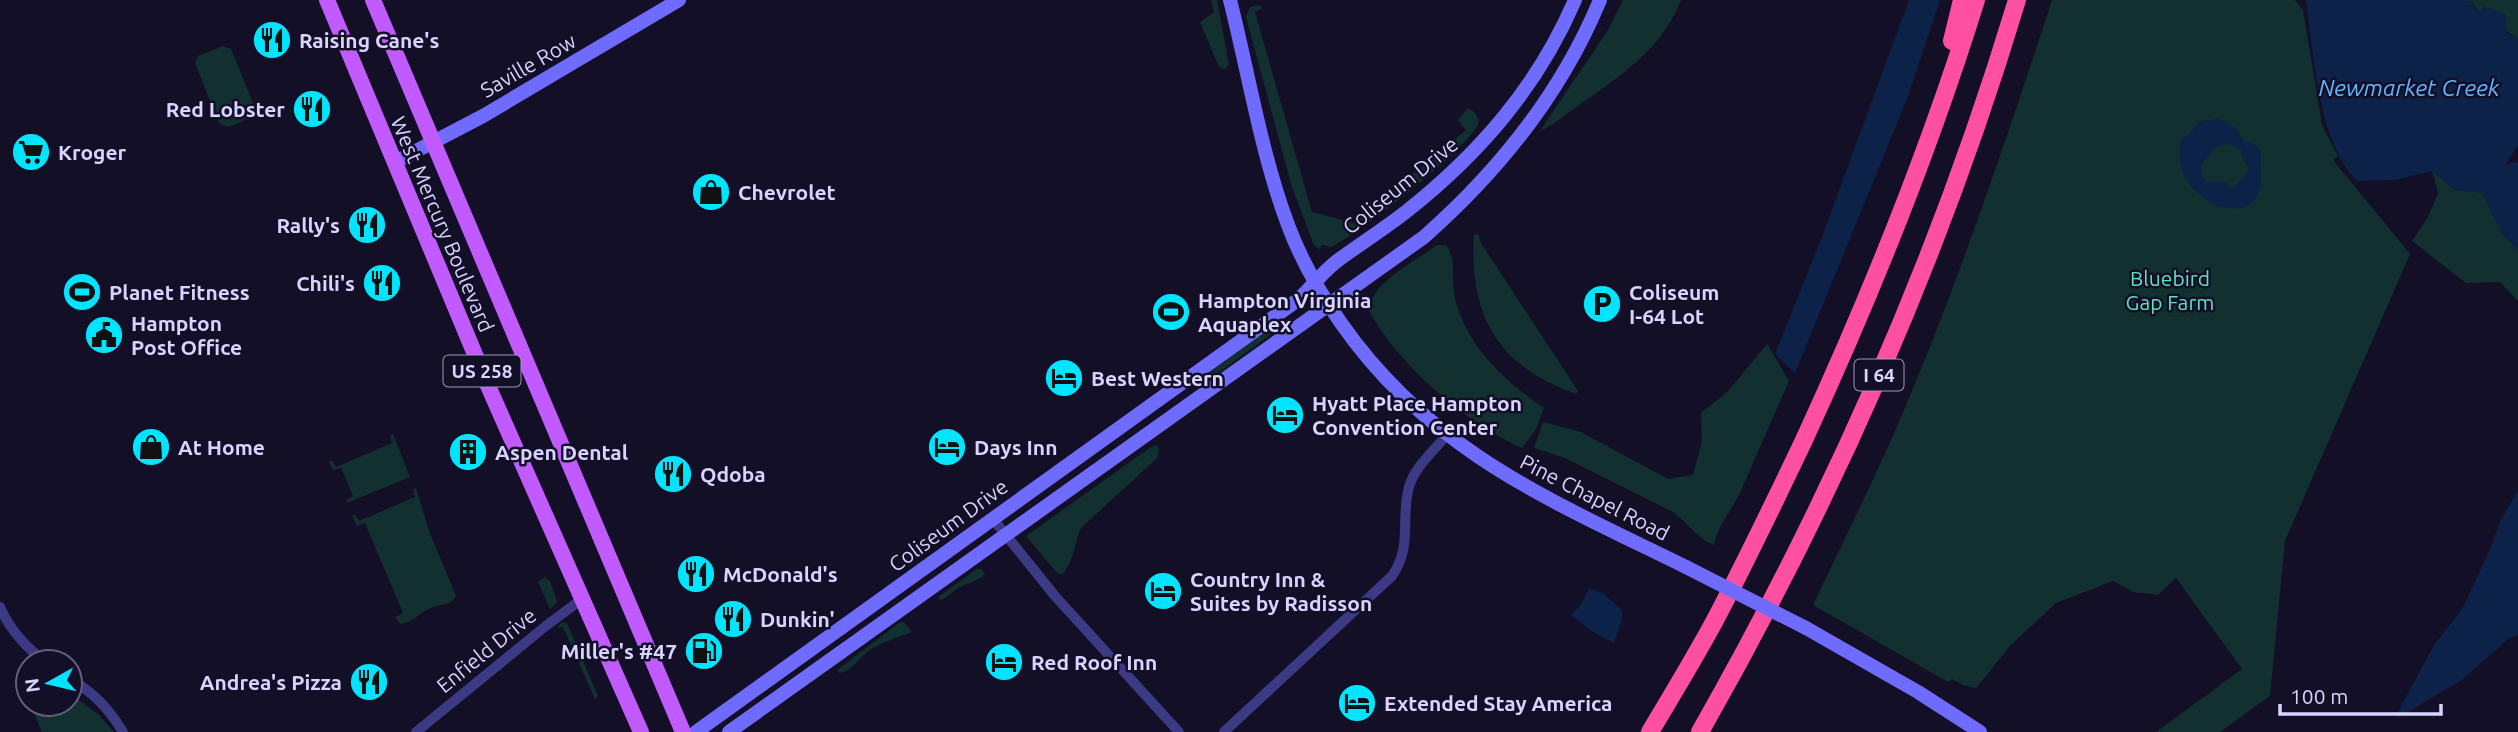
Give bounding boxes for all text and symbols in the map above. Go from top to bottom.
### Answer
restaurant icon: Raising Cane's [251,19,293,61]
place label: Raising Cane's [299,28,439,52]
street label: Saville Row [476,28,580,102]
water label: Newmarket Creek [2318,75,2500,100]
restaurant icon: Red Lobster [291,88,333,130]
place label: Red Lobster [166,97,285,121]
street label: West Mercury Boulevard [387,113,499,335]
supermarket icon: Kroger [10,131,52,173]
street label: Coliseum Drive [1338,131,1462,239]
place label: Kroger [58,140,127,164]
shop icon: Chevrolet [690,171,732,213]
place label: Chevrolet [738,180,836,204]
restaurant icon: Rally's [346,204,388,246]
place label: Rally's [276,213,340,237]
restaurant icon: Chili's [361,262,403,304]
park label: Bluebird Gap Farm [2126,266,2214,314]
sports icon: Planet Fitness [61,271,103,313]
place label: Chili's [296,271,355,295]
place label: Planet Fitness [109,280,250,304]
place label: Coliseum I-64 Lot [1629,280,1719,328]
parking icon: Coliseum I-64 Lot [1581,283,1623,325]
place label: Hampton Virginia Aquaplex [1198,288,1371,336]
sports icon: Hampton Virginia Aquaplex [1150,291,1192,333]
place label: Hampton Post Office [131,311,242,359]
public building icon: Hampton Post Office [83,314,125,356]
road number: US 258 [444,356,520,386]
hotel icon: Best Western [1043,357,1085,399]
road number: I 64 [1854,360,1904,390]
place label: Best Western [1091,366,1224,390]
place label: Hyatt Place Hampton Convention Center [1312,391,1522,439]
hotel icon: Hyatt Place Hampton Convention Center [1264,394,1306,436]
shop icon: At Home [130,426,172,468]
hotel icon: Days Inn [926,426,968,468]
building icon: Aspen Dental [447,431,489,473]
place label: At Home [178,435,265,459]
place label: Days Inn [974,435,1057,459]
place label: Aspen Dental [495,440,628,464]
street label: Pine Chapel Road [1516,449,1674,545]
restaurant icon: Qdoba [652,453,694,495]
place label: Qdoba [700,462,766,486]
street label: Coliseum Drive [884,474,1012,576]
restaurant icon: McDonald's [675,553,717,595]
place label: McDonald's [723,562,838,586]
place label: Country Inn & Suites by Radisson [1190,567,1372,615]
hotel icon: Country Inn & Suites by Radisson [1142,570,1184,612]
restaurant icon: Dunkin' [712,598,754,640]
street label: Enfield Drive [432,603,540,697]
place label: Dunkin' [760,607,835,631]
fuel station icon: Miller's #47 [683,630,725,672]
place label: Miller's #47 [561,639,677,663]
hotel icon: Red Roof Inn [983,641,1025,683]
north arrow [14,648,84,718]
place label: Red Roof Inn [1031,650,1157,674]
restaurant icon: Andrea's Pizza [348,661,390,703]
place label: Andrea's Pizza [200,670,342,694]
scale bar [2280,672,2441,716]
text: N [20,677,44,694]
hotel icon: Extended Stay America [1336,682,1378,724]
text: 100 m [2290,684,2348,708]
place label: Extended Stay America [1384,691,1612,715]

